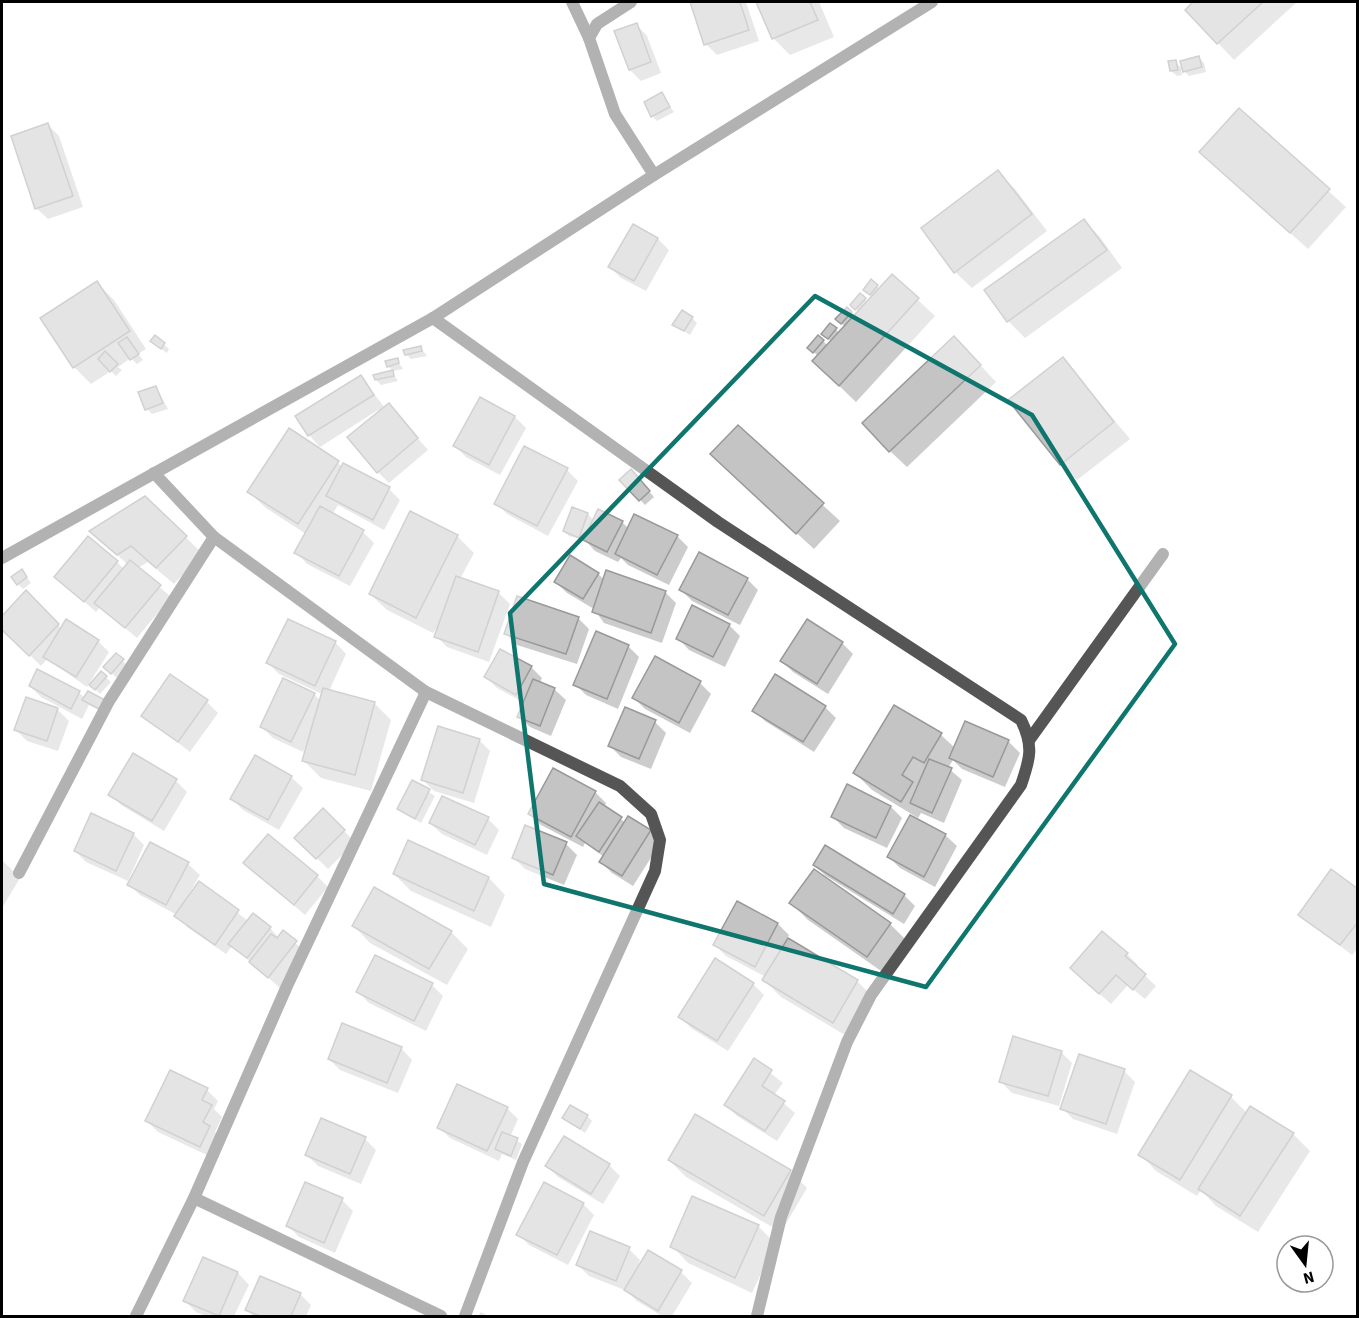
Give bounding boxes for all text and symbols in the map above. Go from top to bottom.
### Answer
north arrow [1275,1234,1335,1294]
text: N [1301,1266,1317,1290]

